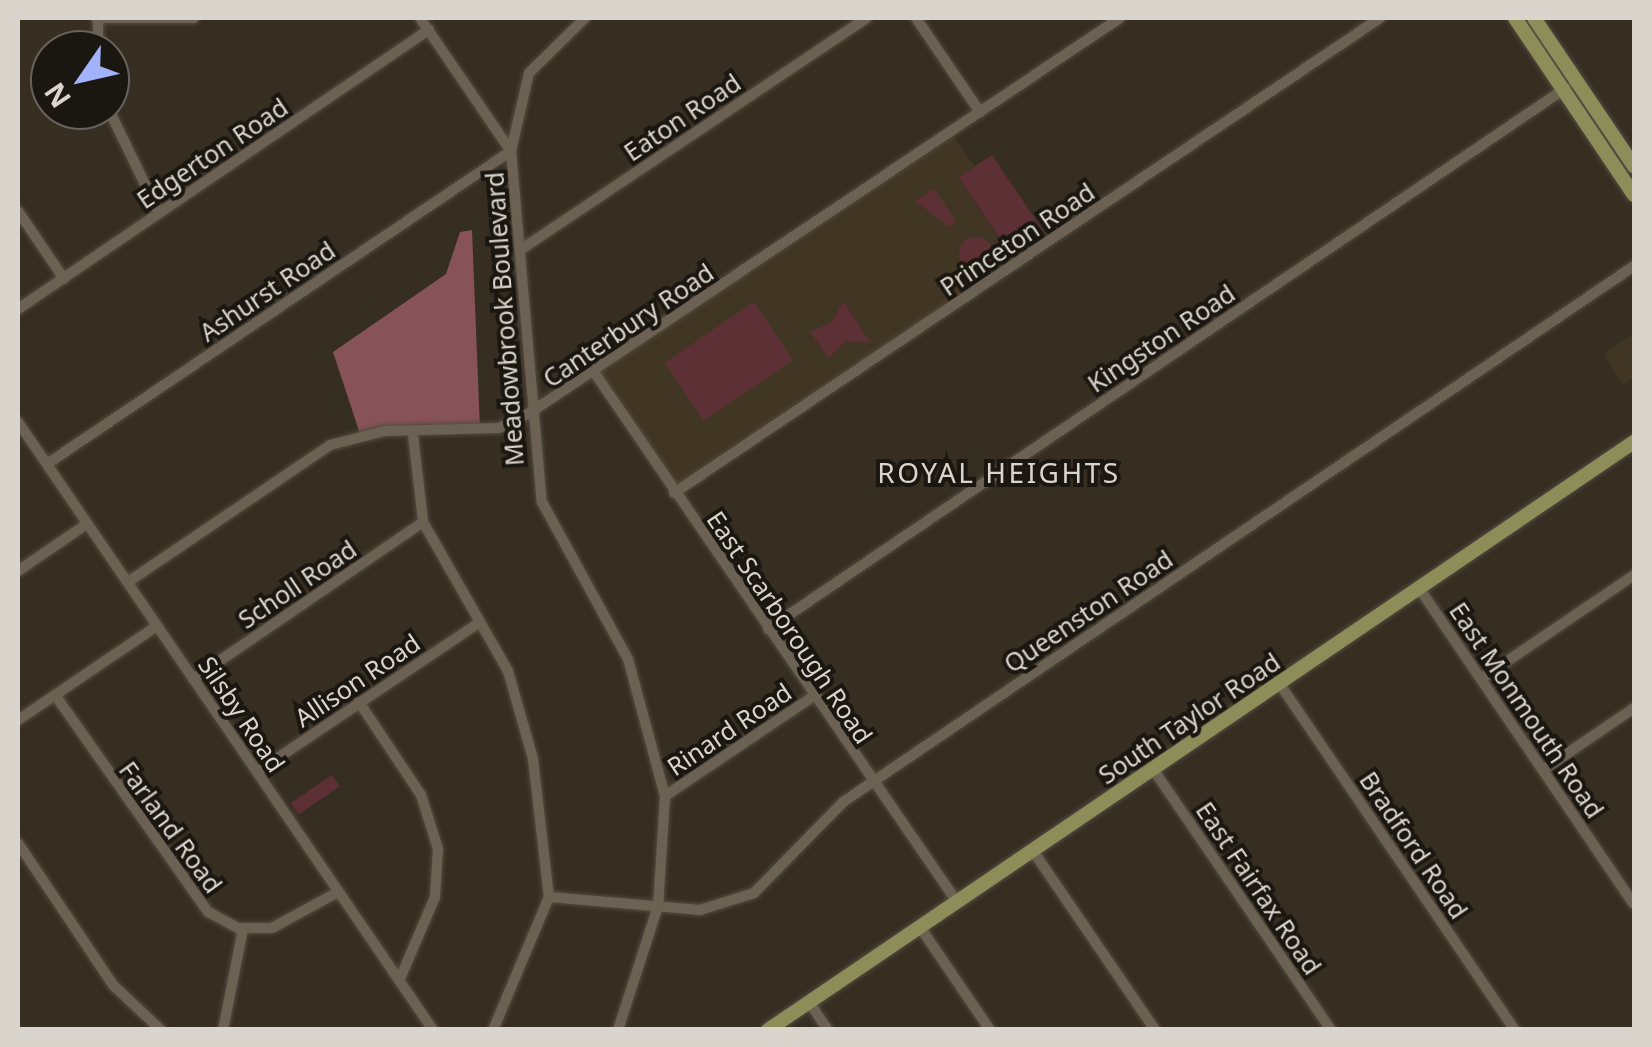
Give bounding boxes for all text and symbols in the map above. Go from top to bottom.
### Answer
north arrow [30,30,130,130]
street label: Eaton Road [618,67,746,167]
text: N [35,76,79,116]
street label: Edgerton Road [131,92,293,214]
street label: Meadowbrook Boulevard [479,171,529,467]
street label: Princeton Road [934,176,1100,302]
street label: Ashurst Road [194,235,340,347]
street label: Canterbury Road [537,257,719,393]
street label: Kingston Road [1082,278,1240,398]
district label: ROYAL HEIGHTS [877,455,1121,489]
street label: East Scarborough Road [701,505,879,749]
street label: Scholl Road [232,534,362,634]
street label: Queenston Road [998,544,1178,678]
street label: East Monmouth Road [1444,596,1610,824]
street label: Allison Road [289,627,425,733]
street label: South Taylor Road [1093,646,1285,790]
street label: Silsby Road [192,651,292,777]
street label: Rinard Road [661,677,797,781]
street label: Farland Road [113,755,229,899]
street label: Bradford Road [1354,766,1474,924]
street label: East Fairfax Road [1190,796,1328,980]

